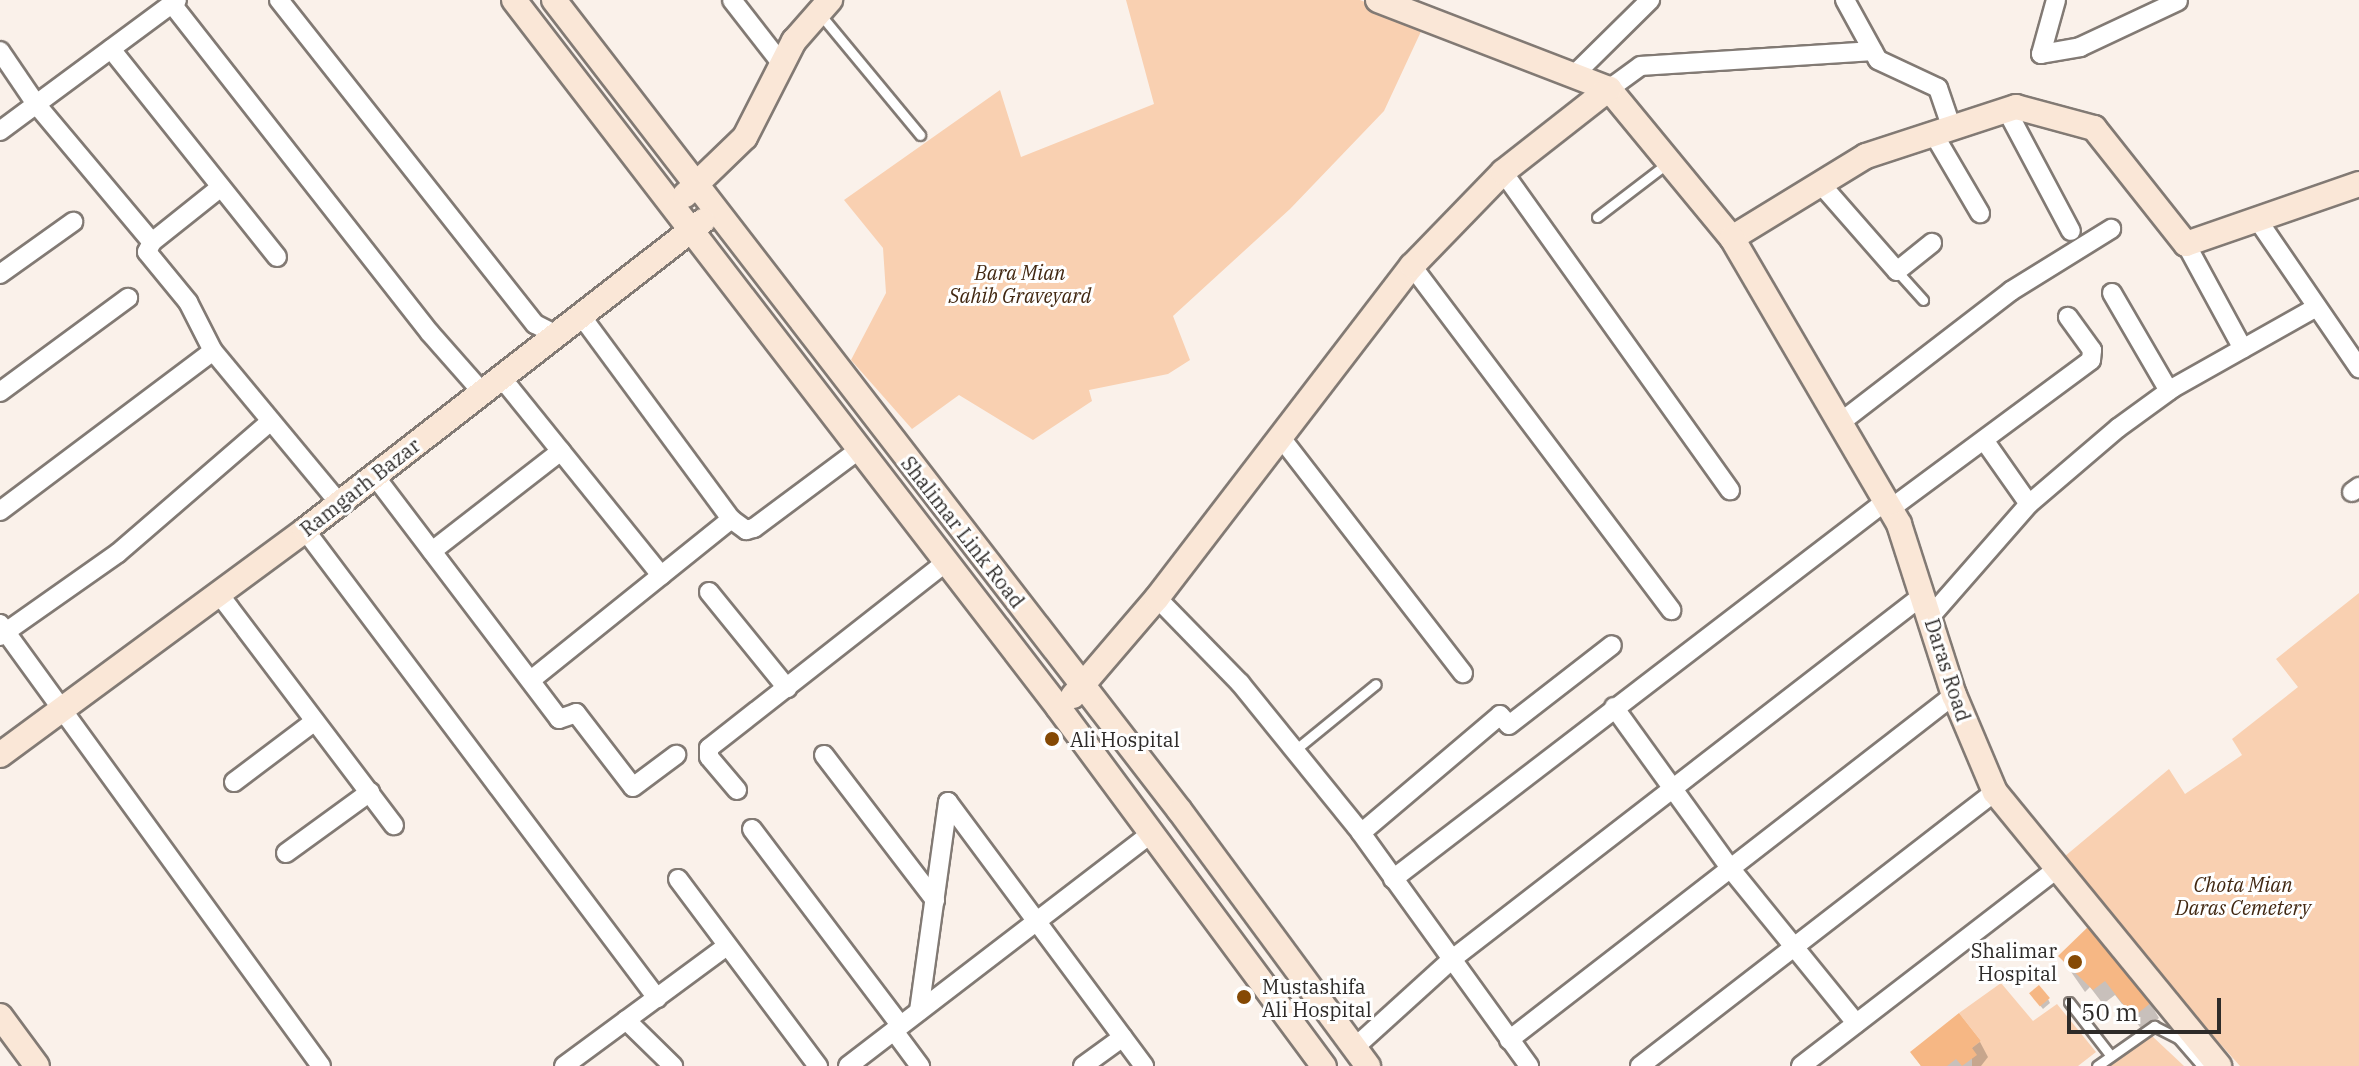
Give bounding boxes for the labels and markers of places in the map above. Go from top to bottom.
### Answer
place label: Ali Hospital [1070,727,1180,751]
marker: Ali Hospital [1041,728,1063,750]
place label: Shalimar Hospital [1971,938,2057,985]
marker: Shalimar Hospital [2064,951,2086,973]
place label: Mustashifa Ali Hospital [1262,974,1372,1021]
marker: Mustashifa Ali Hospital [1233,986,1255,1008]

